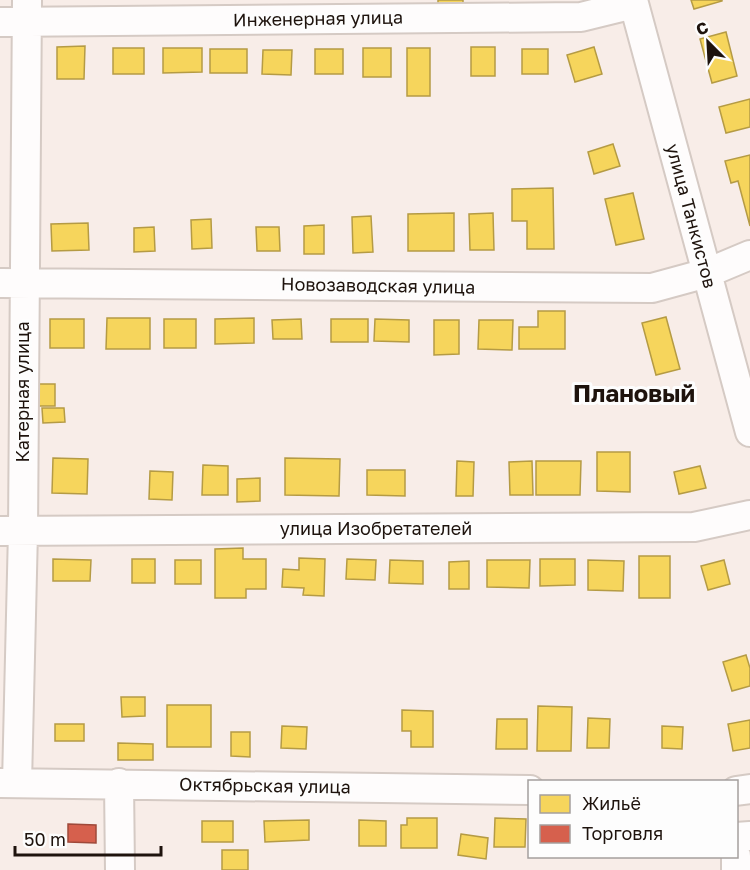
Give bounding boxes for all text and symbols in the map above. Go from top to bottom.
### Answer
street label: Инженерная улица [233,6,403,30]
north arrow [678,12,738,72]
text: С [693,17,711,40]
street label: улица Танкистов [662,141,722,290]
street label: Новозаводская улица [281,272,475,298]
street label: Катерная улица [11,321,33,463]
district label: Плановый [573,378,695,407]
street label: улица Изобретателей [280,517,472,539]
street label: Октябрьская улица [179,773,351,797]
legend [528,780,738,858]
text: Жильё [582,792,641,814]
scale bar [15,819,160,857]
text: Торговля [582,822,663,844]
text: 50 m [24,828,66,850]

